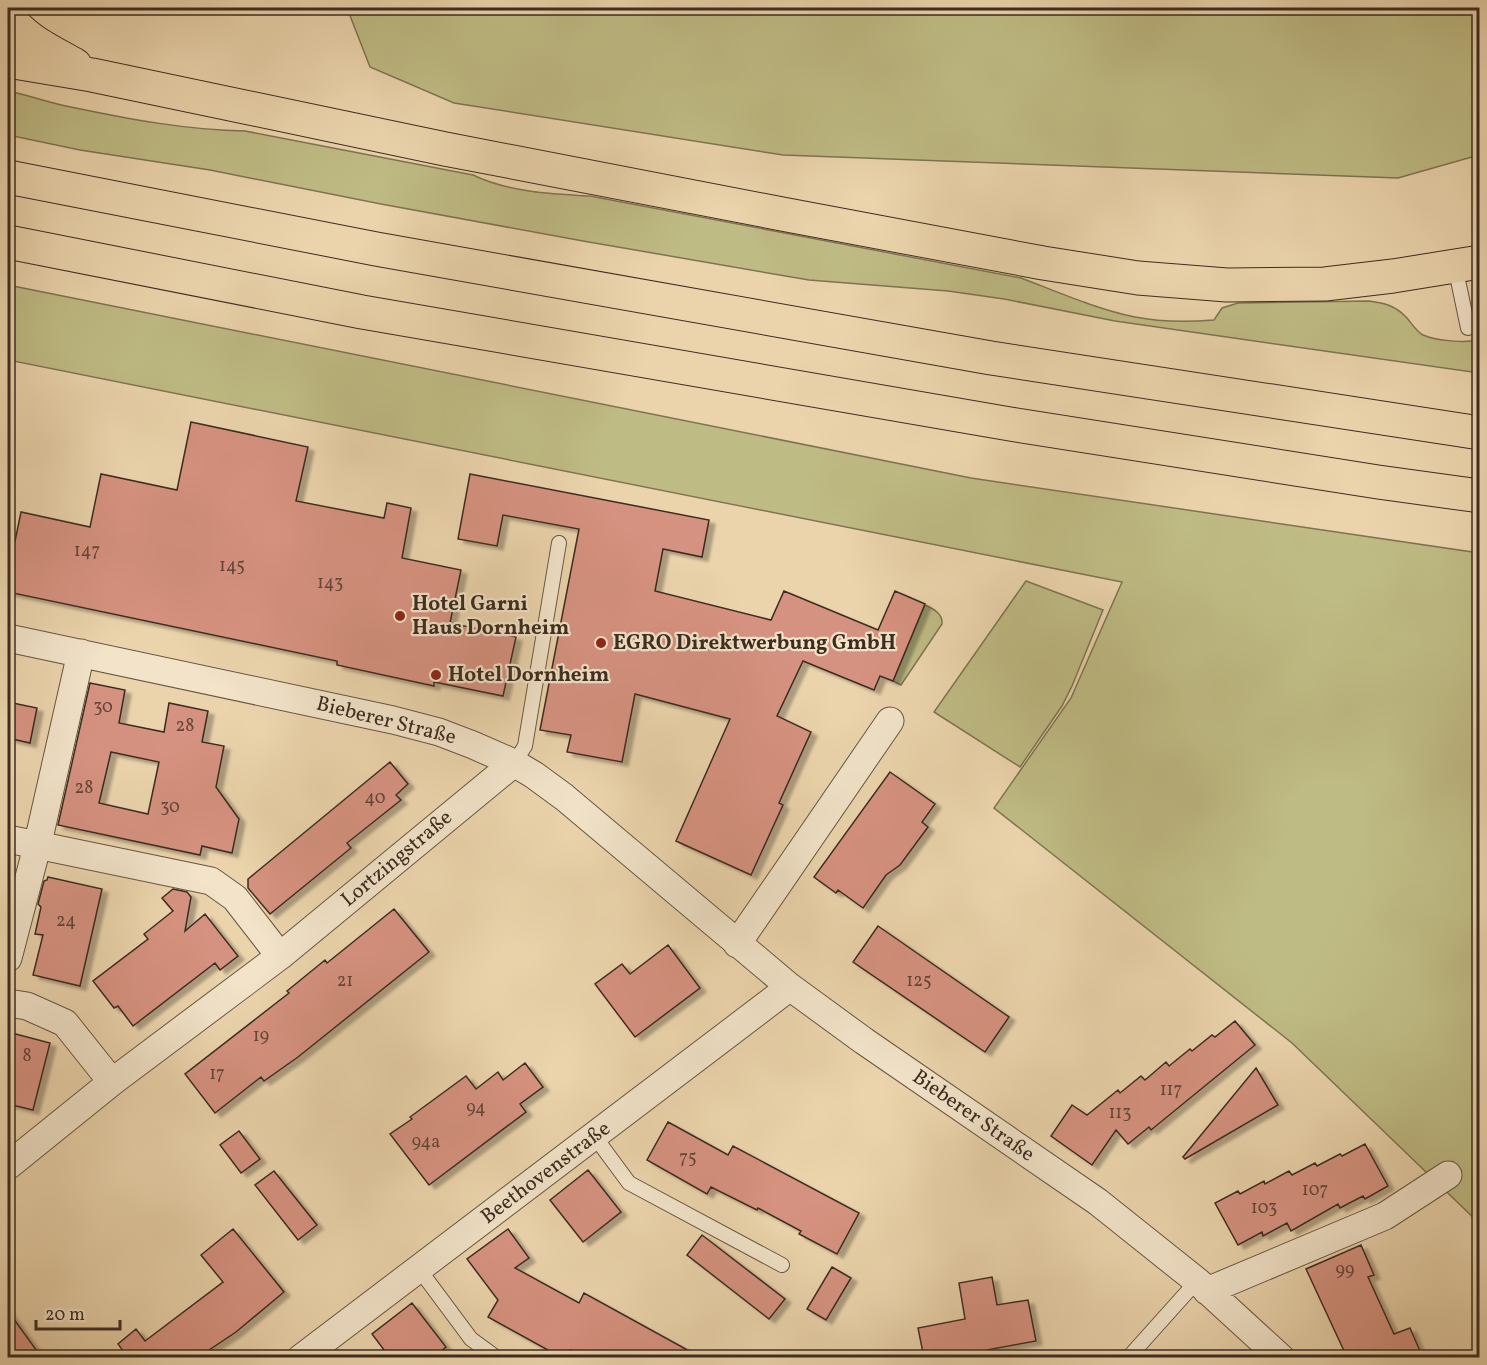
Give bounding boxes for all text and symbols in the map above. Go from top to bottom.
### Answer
house number: 147 [74,539,100,564]
house number: 145 [219,554,245,579]
house number: 143 [317,571,343,596]
place label: Hotel Garni Haus Dornheim [412,590,569,643]
marker: Hotel Garni Haus Dornheim [393,609,407,623]
place label: EGRO Direktwerbung GmbH [613,629,896,658]
marker: EGRO Direktwerbung GmbH [594,636,608,650]
place label: Hotel Dornheim [448,661,609,690]
marker: Hotel Dornheim [429,668,443,682]
street label: Bieberer Straße [313,690,459,752]
house number: 30 [93,695,113,720]
house number: 28 [176,714,194,739]
house number: 28 [75,776,93,801]
house number: 40 [364,786,386,811]
house number: 30 [160,795,180,820]
street label: Lortzingstraße [335,804,459,914]
house number: 24 [56,909,76,934]
house number: 21 [337,969,353,994]
house number: 125 [906,969,932,994]
house number: 19 [253,1024,269,1049]
house number: 8 [22,1044,32,1069]
house number: 17 [209,1062,225,1087]
street label: Bieberer Straße [906,1063,1040,1169]
house number: 117 [1160,1078,1182,1103]
house number: 94 [466,1096,486,1121]
house number: 113 [1108,1101,1132,1126]
street label: Beethovenstraße [475,1115,617,1231]
house number: 94a [412,1130,440,1155]
house number: 75 [679,1146,697,1171]
house number: 107 [1302,1178,1328,1203]
house number: 103 [1251,1196,1277,1221]
house number: 99 [1336,1258,1354,1283]
scale bar [36,1293,120,1331]
text: 20 m [45,1303,85,1328]

